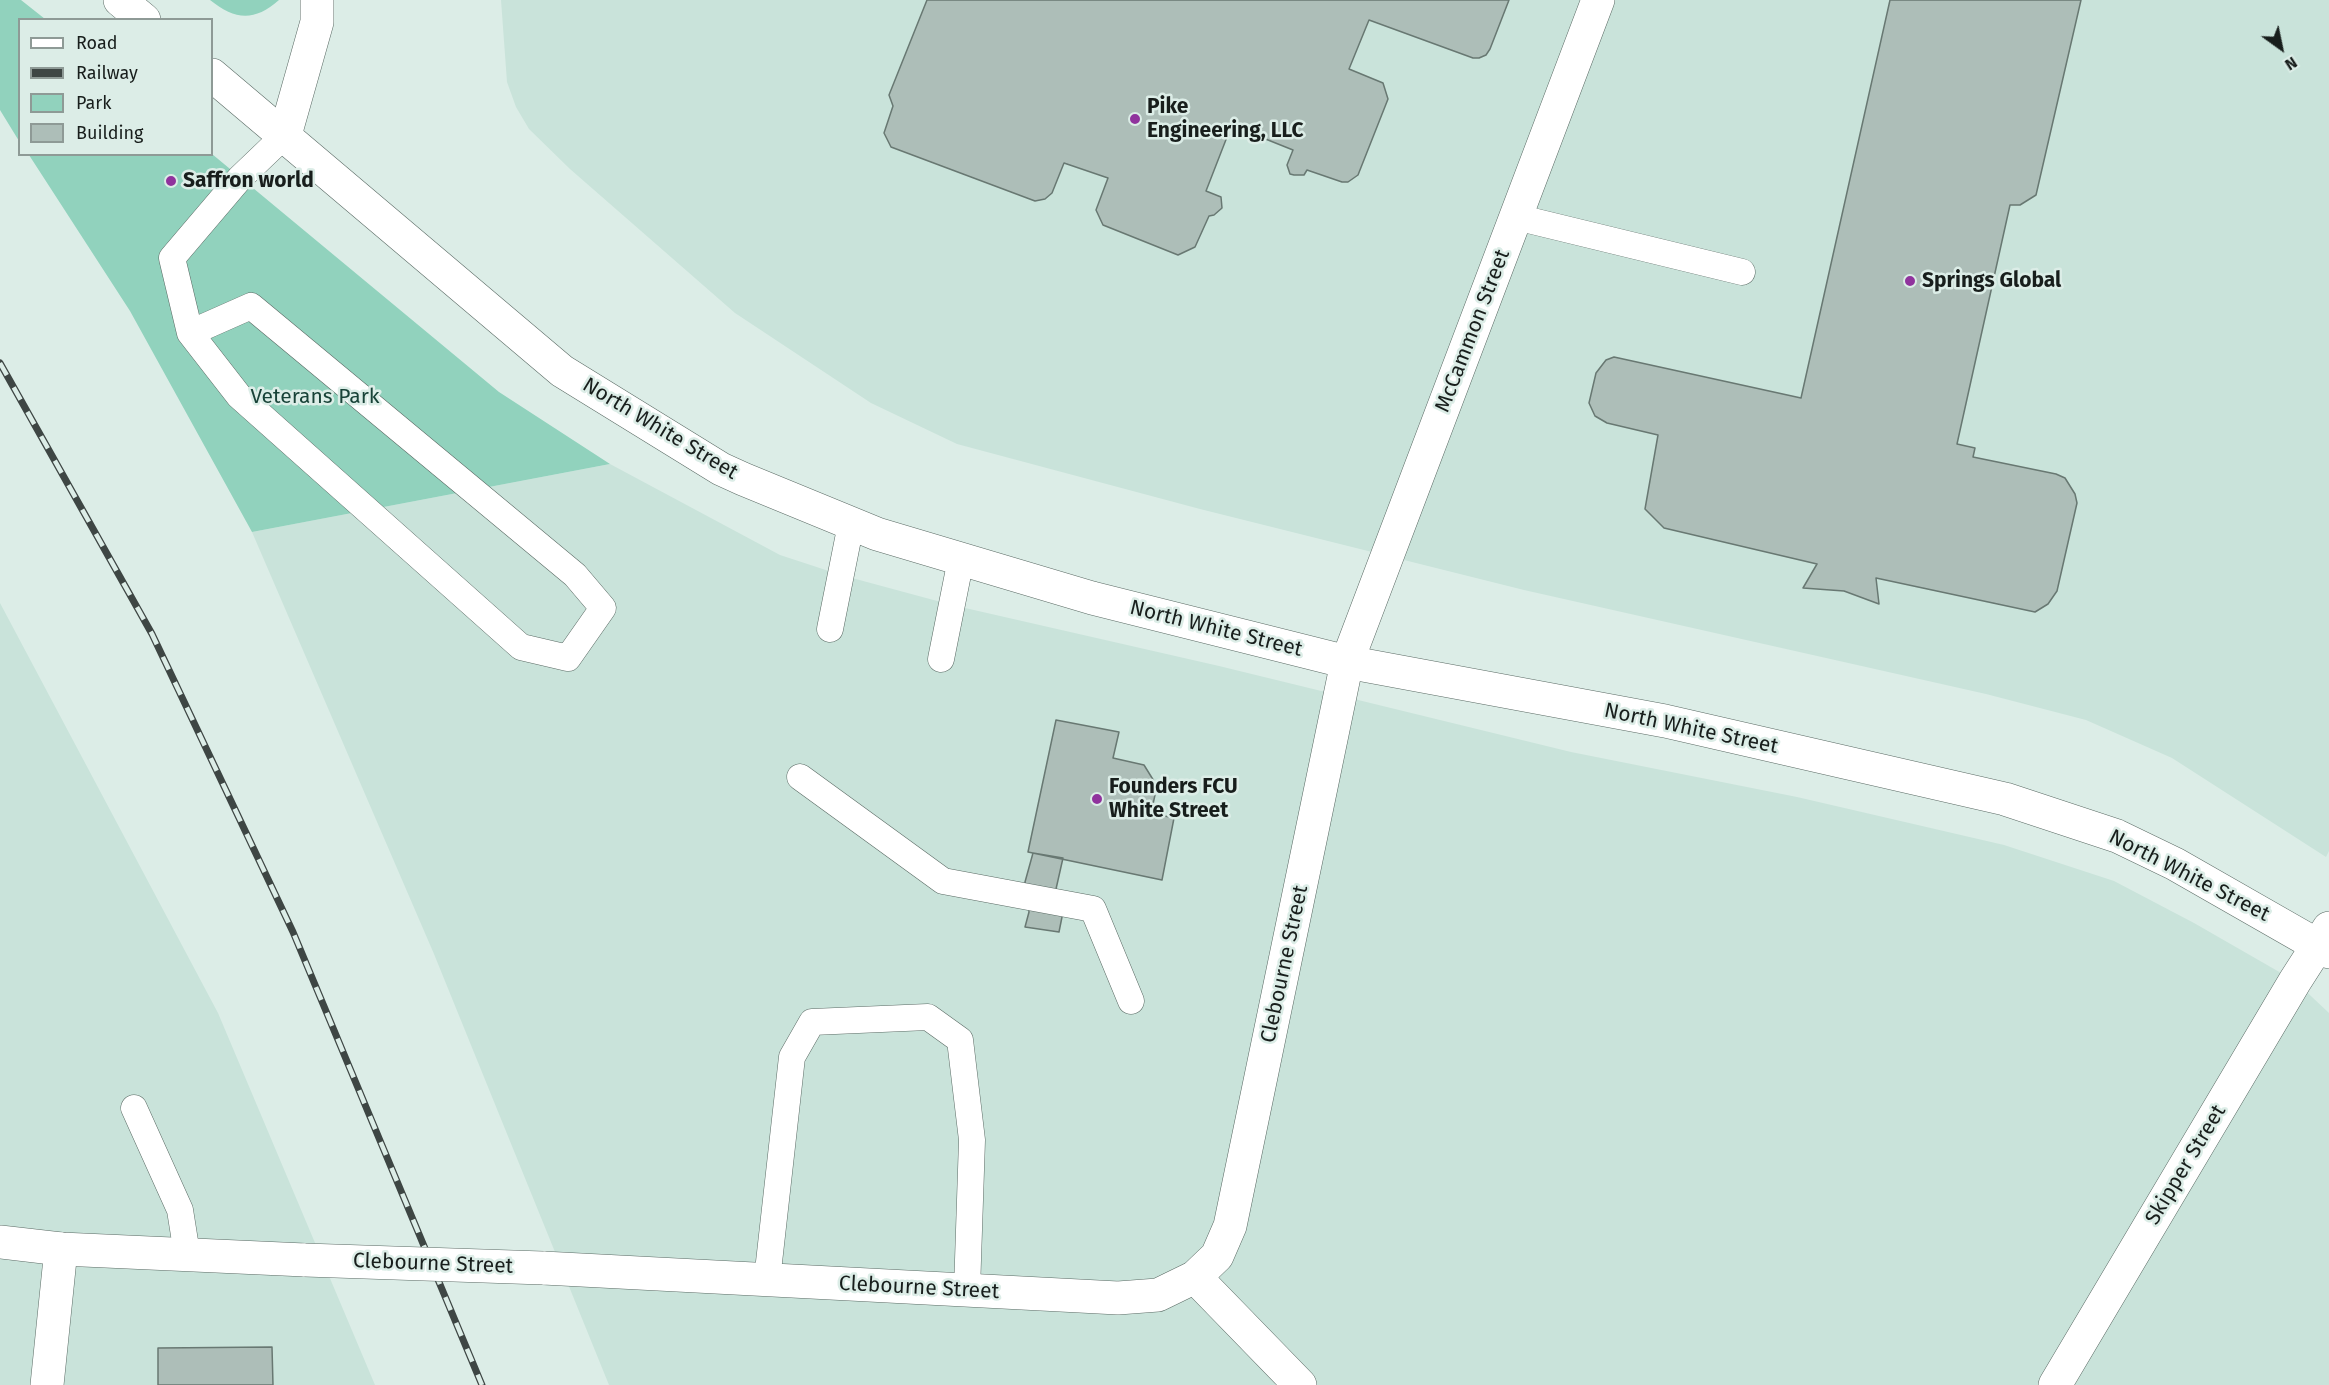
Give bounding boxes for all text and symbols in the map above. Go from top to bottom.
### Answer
legend [18,18,213,156]
north arrow [2251,18,2311,78]
text: Road [76,32,118,54]
text: N [2281,53,2301,74]
text: Railway [76,62,138,84]
text: Park [76,92,111,114]
place label: Pike Engineering, LLC [1147,94,1304,144]
marker: Pike Engineering, LLC [1128,112,1142,126]
text: Building [76,122,143,144]
place label: Saffron world [183,168,314,194]
marker: Saffron world [164,174,178,188]
street label: McCammon Street [1430,246,1516,416]
place label: Springs Global [1922,268,2061,294]
marker: Springs Global [1903,274,1917,288]
street label: North White Street [578,373,742,485]
park label: Veterans Park [250,384,380,410]
street label: North White Street [1127,595,1305,663]
street label: North White Street [1602,698,1780,760]
place label: Founders FCU White Street [1109,774,1238,824]
marker: Founders FCU White Street [1090,792,1104,806]
street label: North White Street [2104,825,2274,927]
street label: Clebourne Street [1256,883,1314,1045]
street label: Skipper Street [2140,1101,2232,1229]
street label: Clebourne Street [352,1249,514,1279]
street label: Clebourne Street [838,1271,1000,1305]

